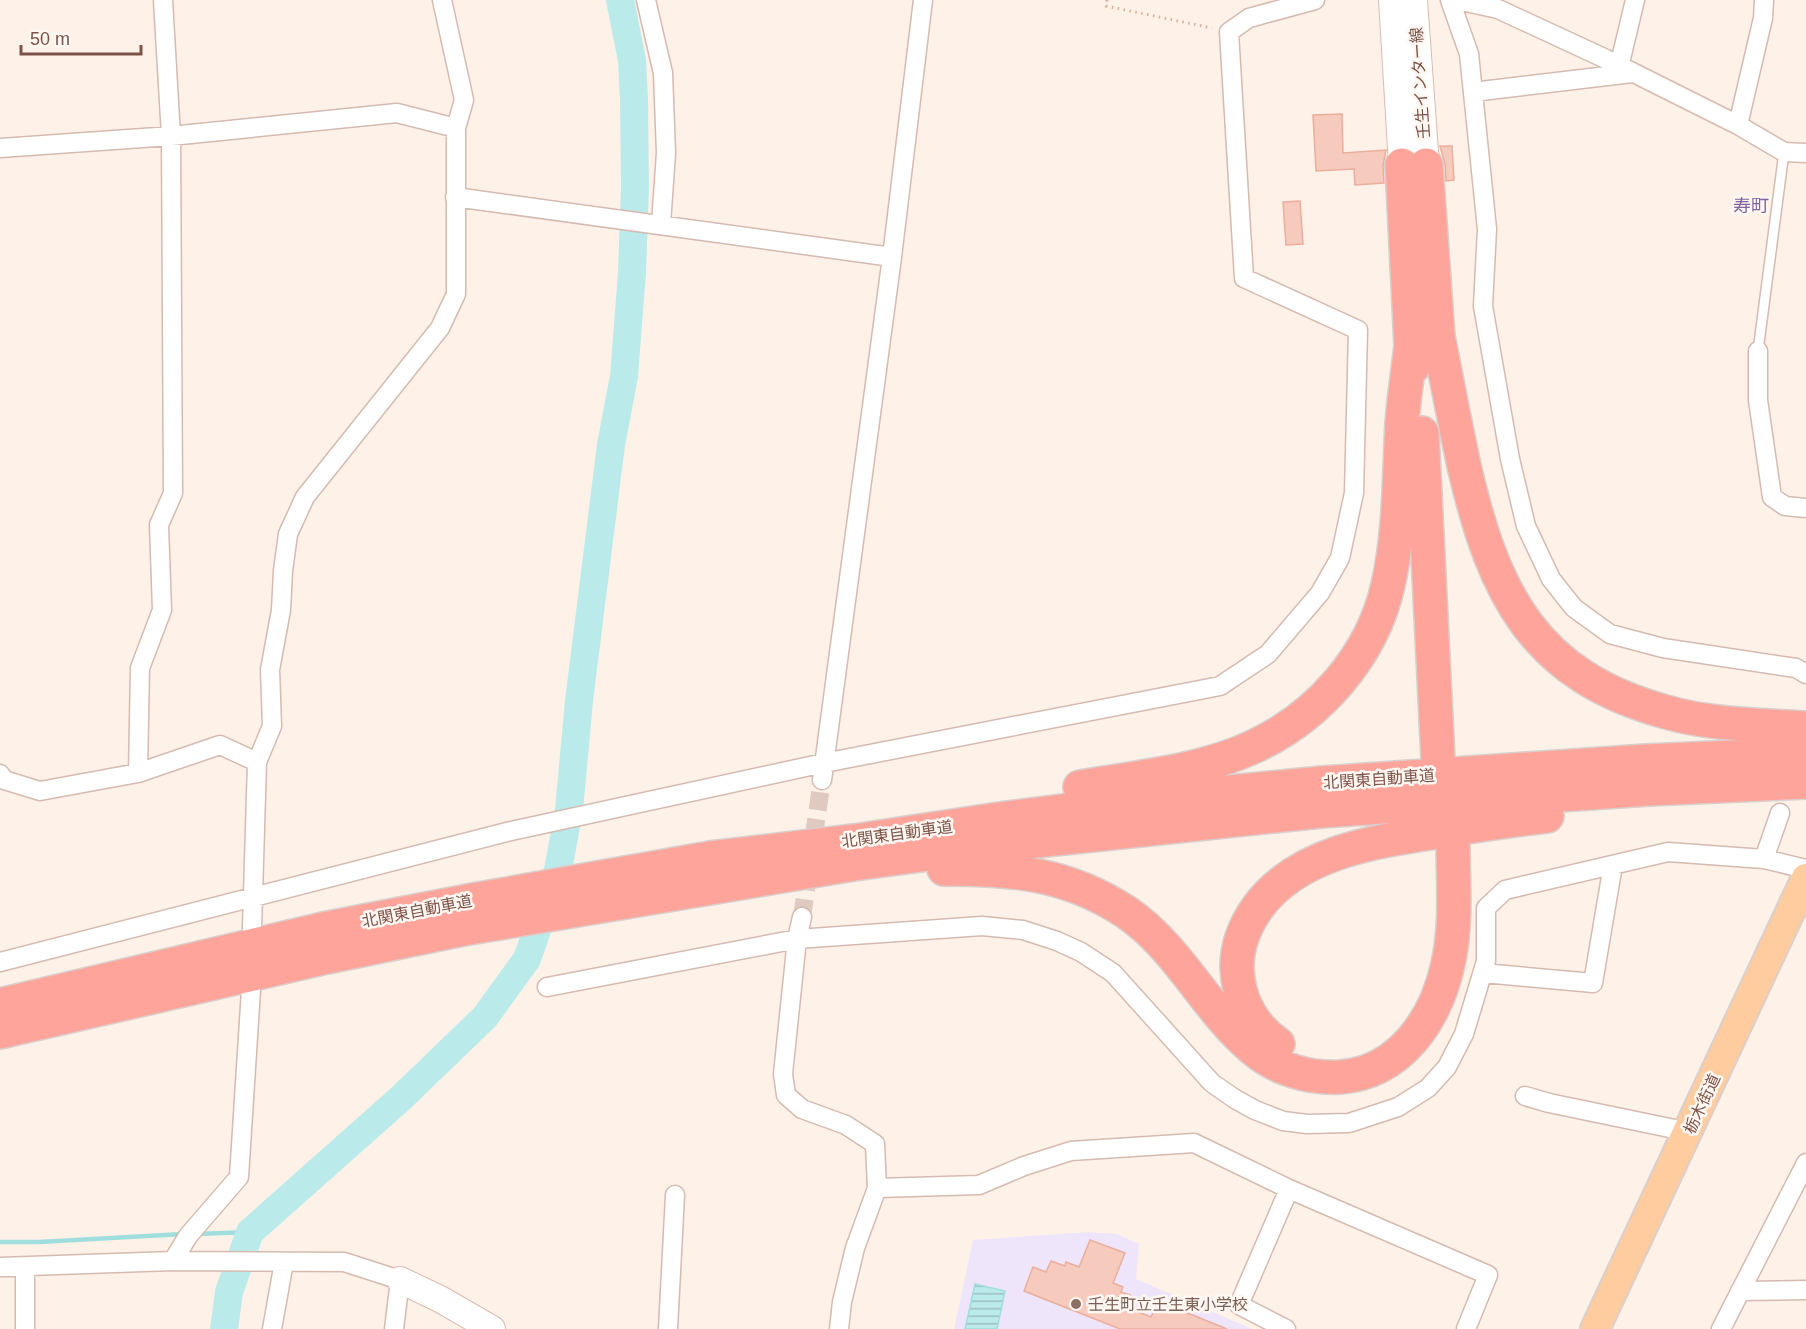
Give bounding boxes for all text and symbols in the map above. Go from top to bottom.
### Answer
scale bar [21,18,141,56]
street label: 壬生インター線 [1408,27,1432,139]
text: 50 m [30,29,70,49]
district label: 寿町 [1733,196,1769,216]
street label: 北関東自動車道 [1323,767,1435,791]
street label: 北関東自動車道 [840,818,954,850]
street label: 北関東自動車道 [360,892,474,930]
street label: 栃木街道 [1681,1071,1723,1137]
place label: 壬生町立壬生東小学校 [1088,1296,1248,1313]
marker: 壬生町立壬生東小学校 [1069,1297,1083,1311]

